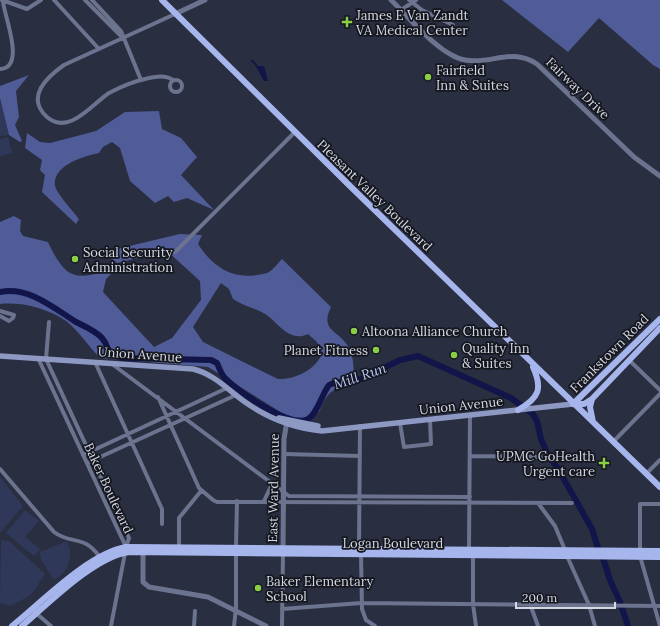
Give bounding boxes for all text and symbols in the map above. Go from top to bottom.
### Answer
place label: James E Van Zandt VA Medical Center [355,7,468,39]
marker: James E Van Zandt VA Medical Center [341,16,353,28]
street label: Fairway Drive [542,54,613,123]
place label: Fairfield Inn & Suites [436,62,509,94]
marker: Fairfield Inn & Suites [423,72,433,82]
street label: Pleasant Valley Boulevard [313,136,436,255]
place label: Social Security Administration [82,244,173,276]
marker: Social Security Administration [70,254,80,264]
street label: Frankstown Road [566,310,652,396]
place label: Altoona Alliance Church [361,323,508,340]
marker: Altoona Alliance Church [349,326,359,336]
place label: Quality Inn & Suites [462,340,530,372]
place label: Planet Fitness [284,342,368,359]
street label: Union Avenue [97,343,183,366]
marker: Planet Fitness [371,345,381,355]
marker: Quality Inn & Suites [449,350,459,360]
water label: Mill Run [331,358,389,393]
street label: Union Avenue [418,393,504,418]
street label: East Ward Avenue [264,433,283,543]
street label: Baker Boulevard [80,440,137,537]
place label: UPMC GoHealth Urgent care [496,448,595,480]
marker: UPMC GoHealth Urgent care [598,457,610,469]
street label: Logan Boulevard [343,535,444,552]
place label: Baker Elementary School [266,573,373,605]
marker: Baker Elementary School [253,583,263,593]
scale bar [516,584,615,610]
text: 200 m [522,590,558,605]

